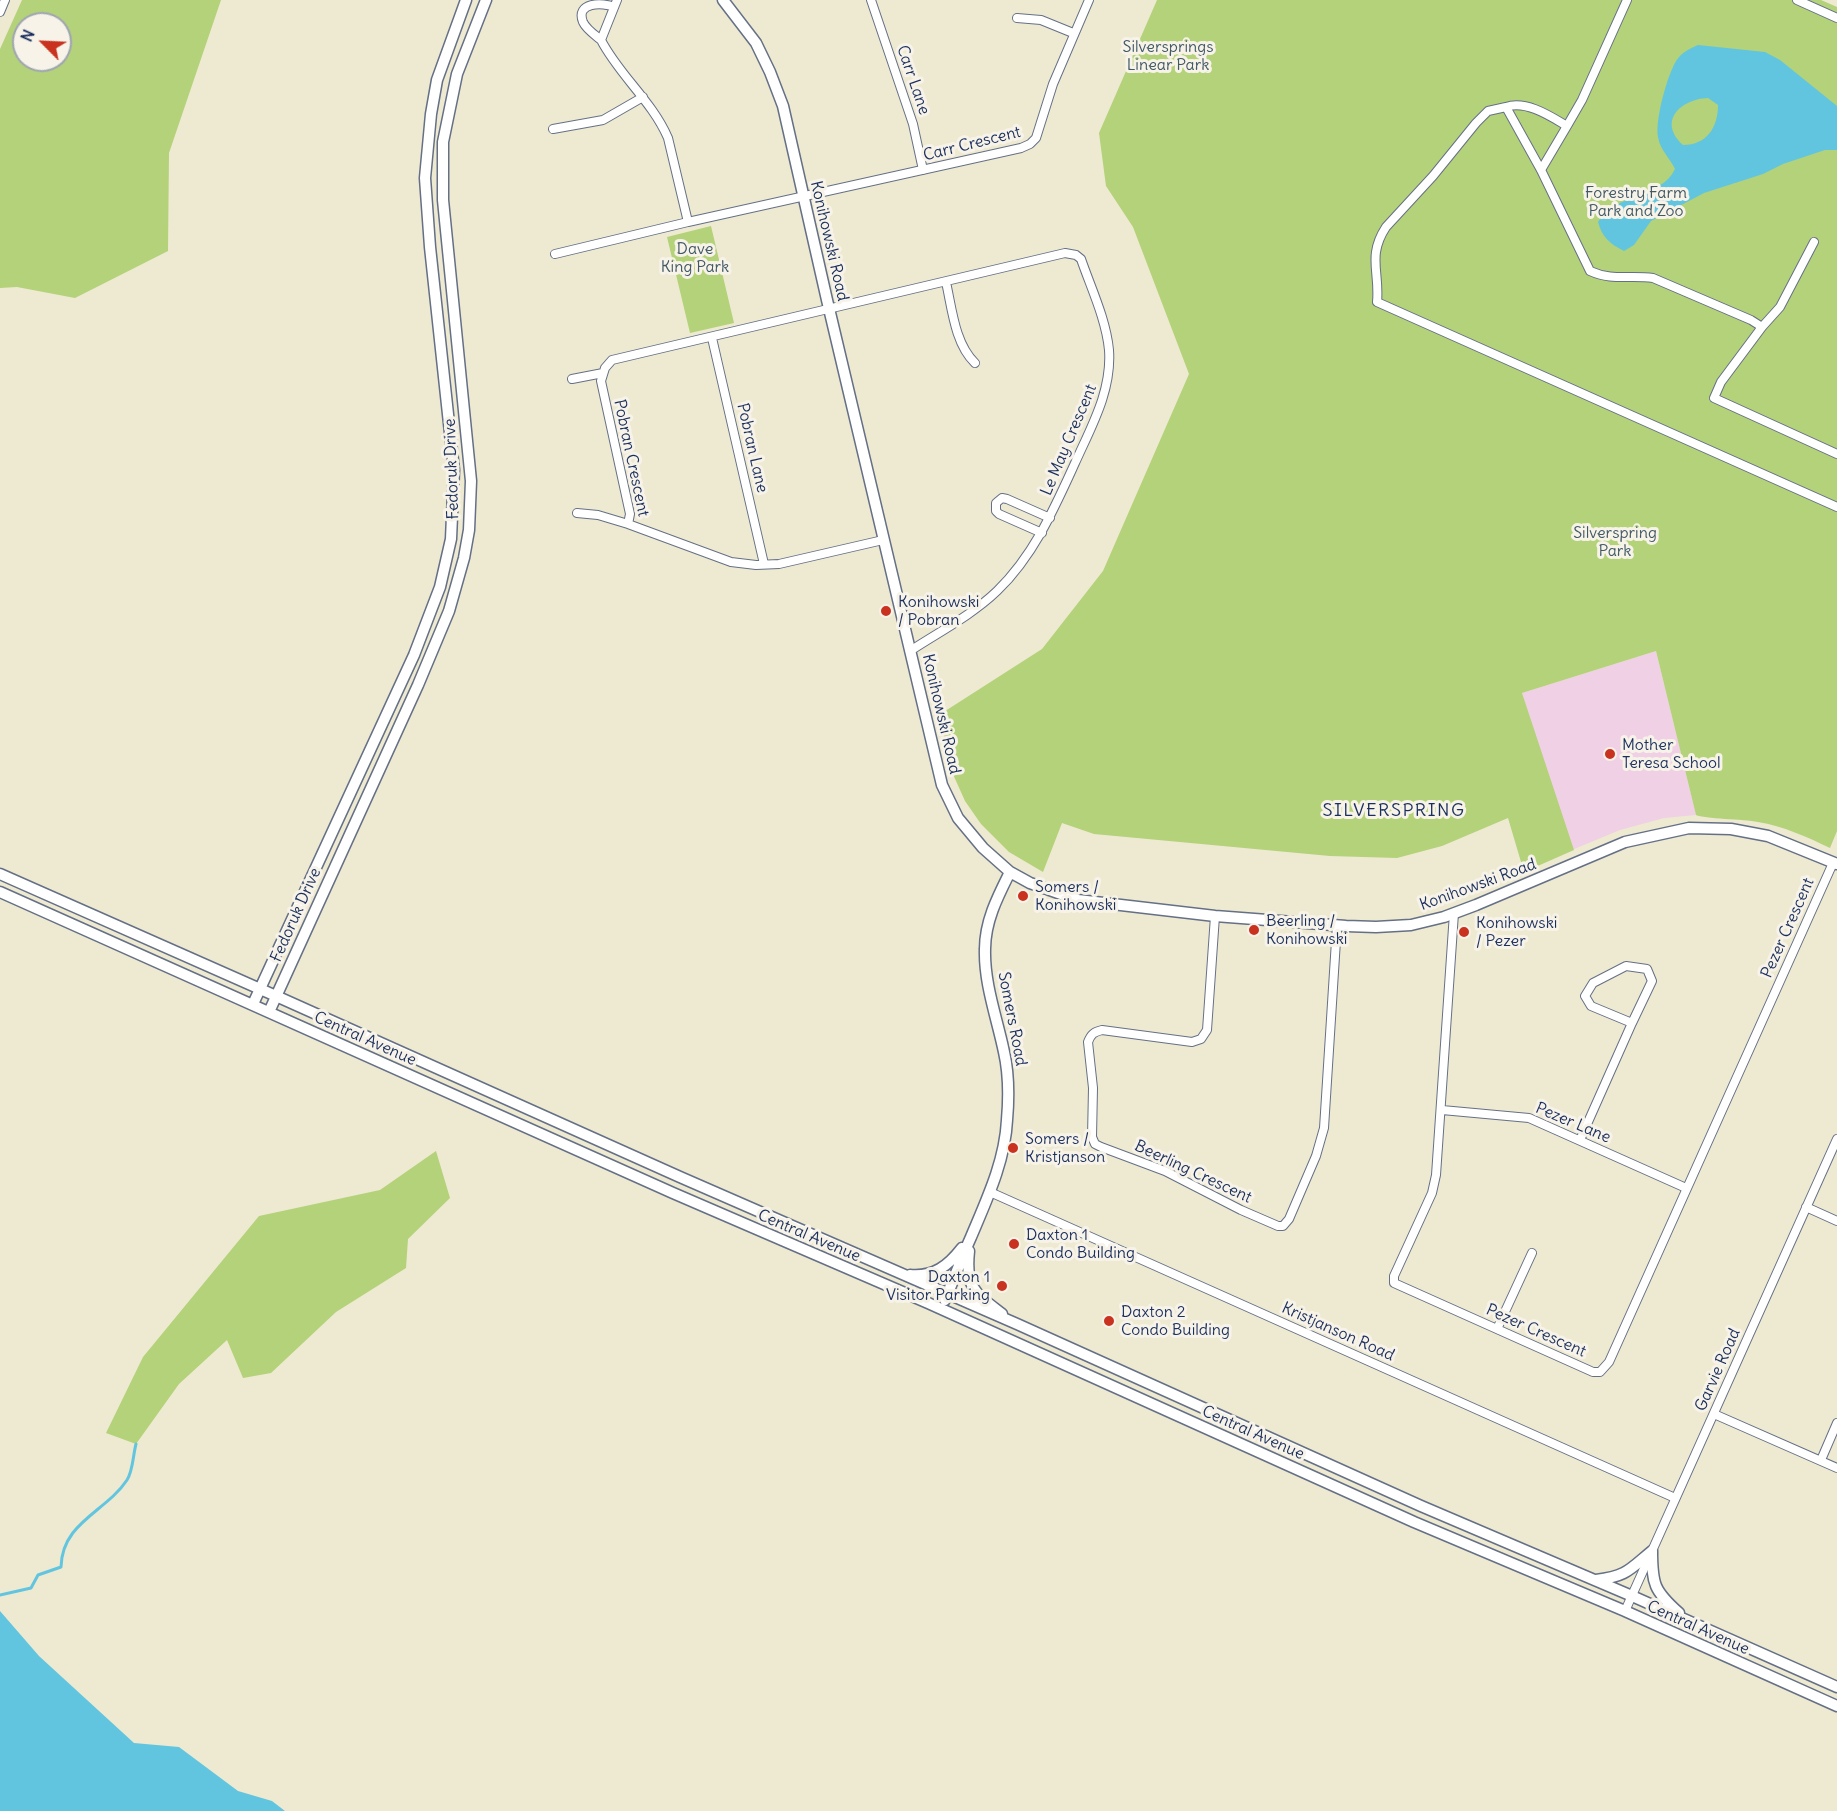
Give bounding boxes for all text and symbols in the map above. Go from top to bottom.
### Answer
north arrow [12,12,72,72]
text: N [16,26,39,45]
park label: Silversprings Linear Park [1123,37,1213,75]
street label: Carr Lane [892,43,934,117]
street label: Carr Crescent [921,123,1023,165]
street label: Konihowski Road [806,179,852,303]
park label: Forestry Farm Park and Zoo [1585,183,1687,221]
park label: Dave King Park [661,239,729,277]
street label: Le May Crescent [1037,382,1101,498]
street label: Pobran Crescent [609,398,653,518]
street label: Pobran Lane [732,401,772,495]
street label: Fedoruk Drive [441,418,463,520]
park label: Silverspring Park [1573,523,1657,561]
place label: Konihowski / Pobran [898,592,979,630]
marker: Konihowski / Pobran [879,604,893,618]
street label: Konihowski Road [918,652,964,776]
place label: Mother Teresa School [1622,735,1721,773]
marker: Mother Teresa School [1603,747,1617,761]
district label: SILVERSPRING [1322,800,1466,822]
street label: Konihowski Road [1417,855,1539,915]
street label: Fedoruk Drive [267,865,325,965]
street label: Pezer Crescent [1757,875,1819,981]
place label: Somers / Konihowski [1035,877,1116,915]
marker: Somers / Konihowski [1016,889,1030,903]
place label: Beerling / Konihowski [1266,911,1347,949]
place label: Konihowski / Pezer [1476,913,1557,951]
marker: Beerling / Konihowski [1247,923,1261,937]
marker: Konihowski / Pezer [1457,925,1471,939]
street label: Somers Road [993,970,1031,1068]
street label: Central Avenue [311,1008,419,1070]
street label: Pezer Lane [1533,1099,1613,1147]
place label: Somers / Kristjanson [1025,1129,1105,1167]
street label: Beerling Crescent [1131,1137,1255,1207]
marker: Somers / Kristjanson [1006,1141,1020,1155]
street label: Central Avenue [755,1206,863,1266]
place label: Daxton 1 Condo Building [1026,1225,1135,1263]
marker: Daxton 1 Condo Building [1007,1237,1021,1251]
place label: Daxton 1 Visitor Parking [886,1267,990,1305]
marker: Daxton 1 Visitor Parking [995,1279,1009,1293]
street label: Kristjanson Road [1279,1299,1397,1365]
street label: Pezer Crescent [1483,1300,1589,1362]
place label: Daxton 2 Condo Building [1121,1302,1230,1340]
marker: Daxton 2 Condo Building [1102,1314,1116,1328]
street label: Garvie Road [1691,1326,1745,1414]
street label: Central Avenue [1199,1402,1307,1464]
street label: Central Avenue [1644,1597,1752,1659]

